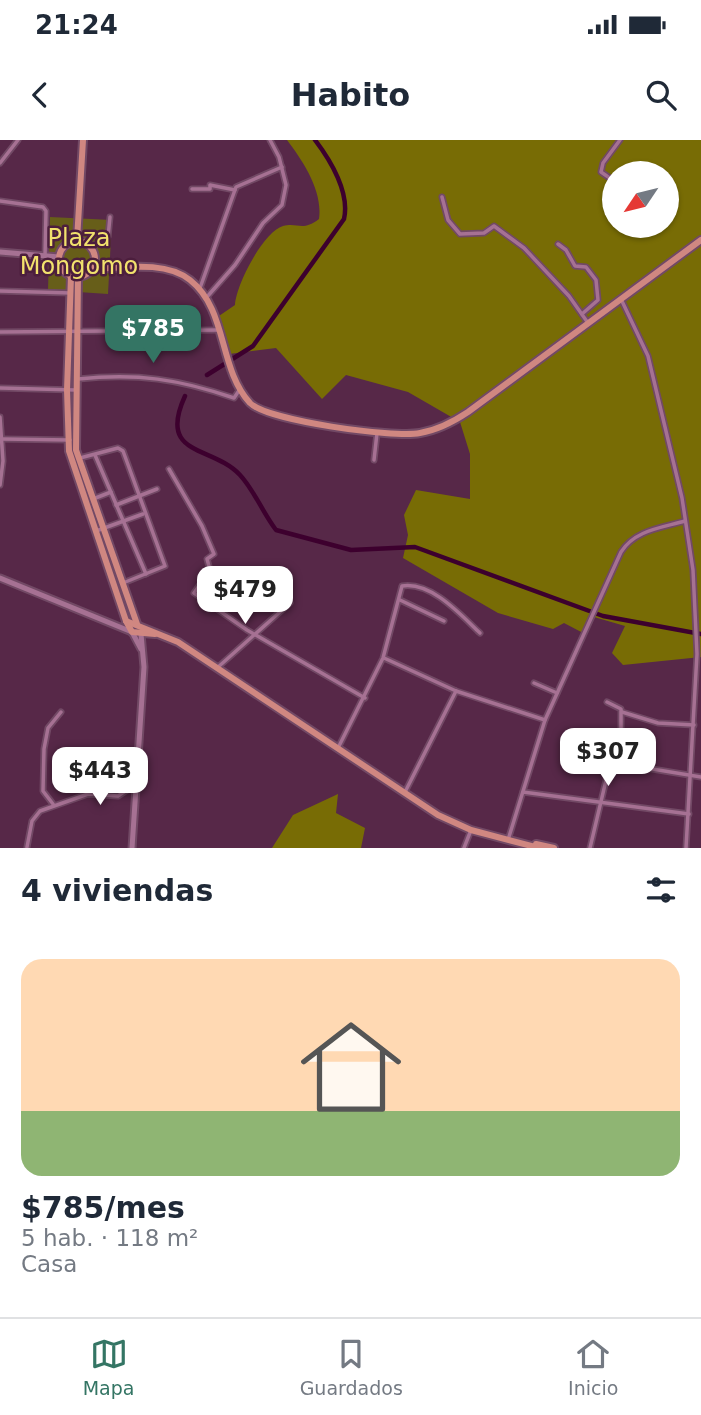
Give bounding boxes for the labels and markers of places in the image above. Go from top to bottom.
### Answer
pin: $785 [112,306,194,365]
pin: $479 [204,566,286,626]
pin: $307 [567,728,649,788]
pin: $443 [59,748,141,807]

